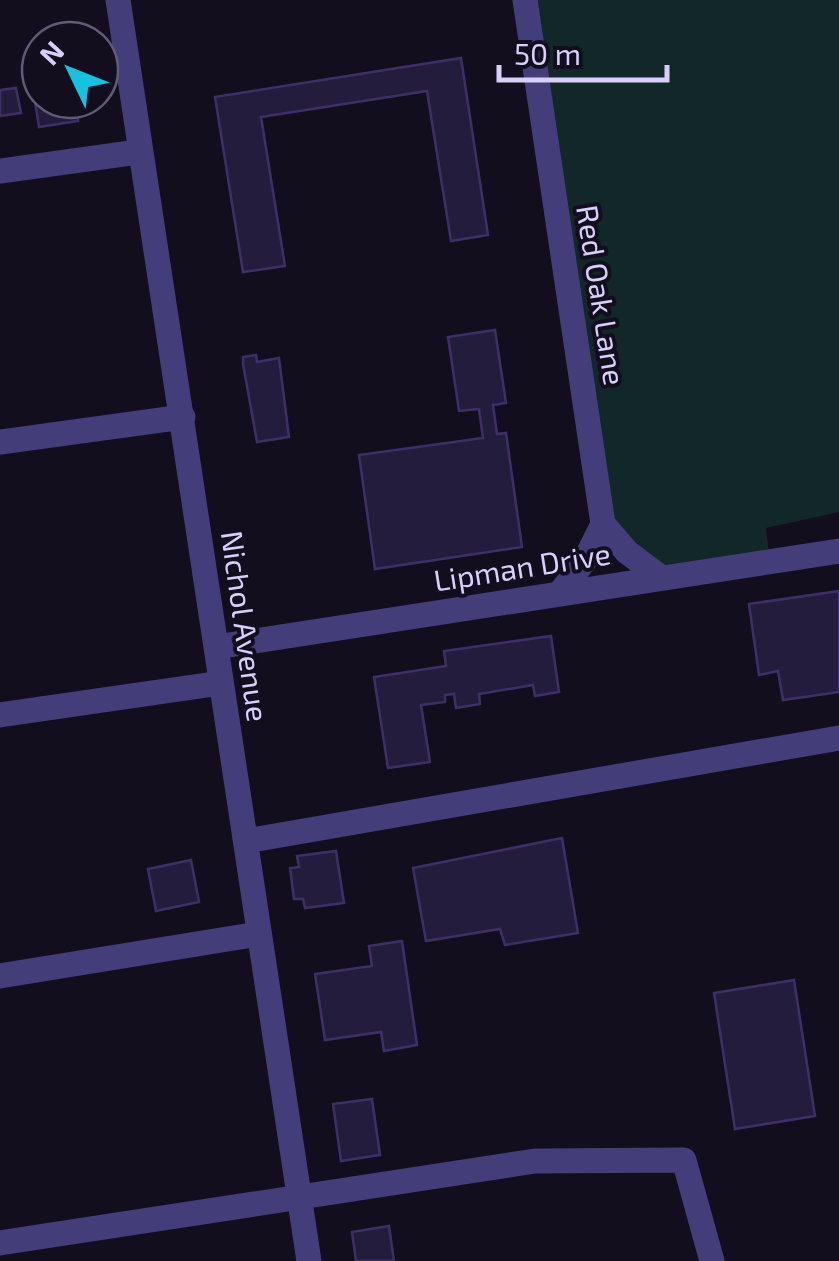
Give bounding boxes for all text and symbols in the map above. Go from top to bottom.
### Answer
north arrow [20,20,120,120]
scale bar [499,20,666,82]
text: N [32,33,70,71]
text: 50 m [514,35,581,71]
street label: Red Oak Lane [570,202,634,388]
street label: Nichol Avenue [215,528,277,724]
street label: Lipman Drive [431,534,613,598]

